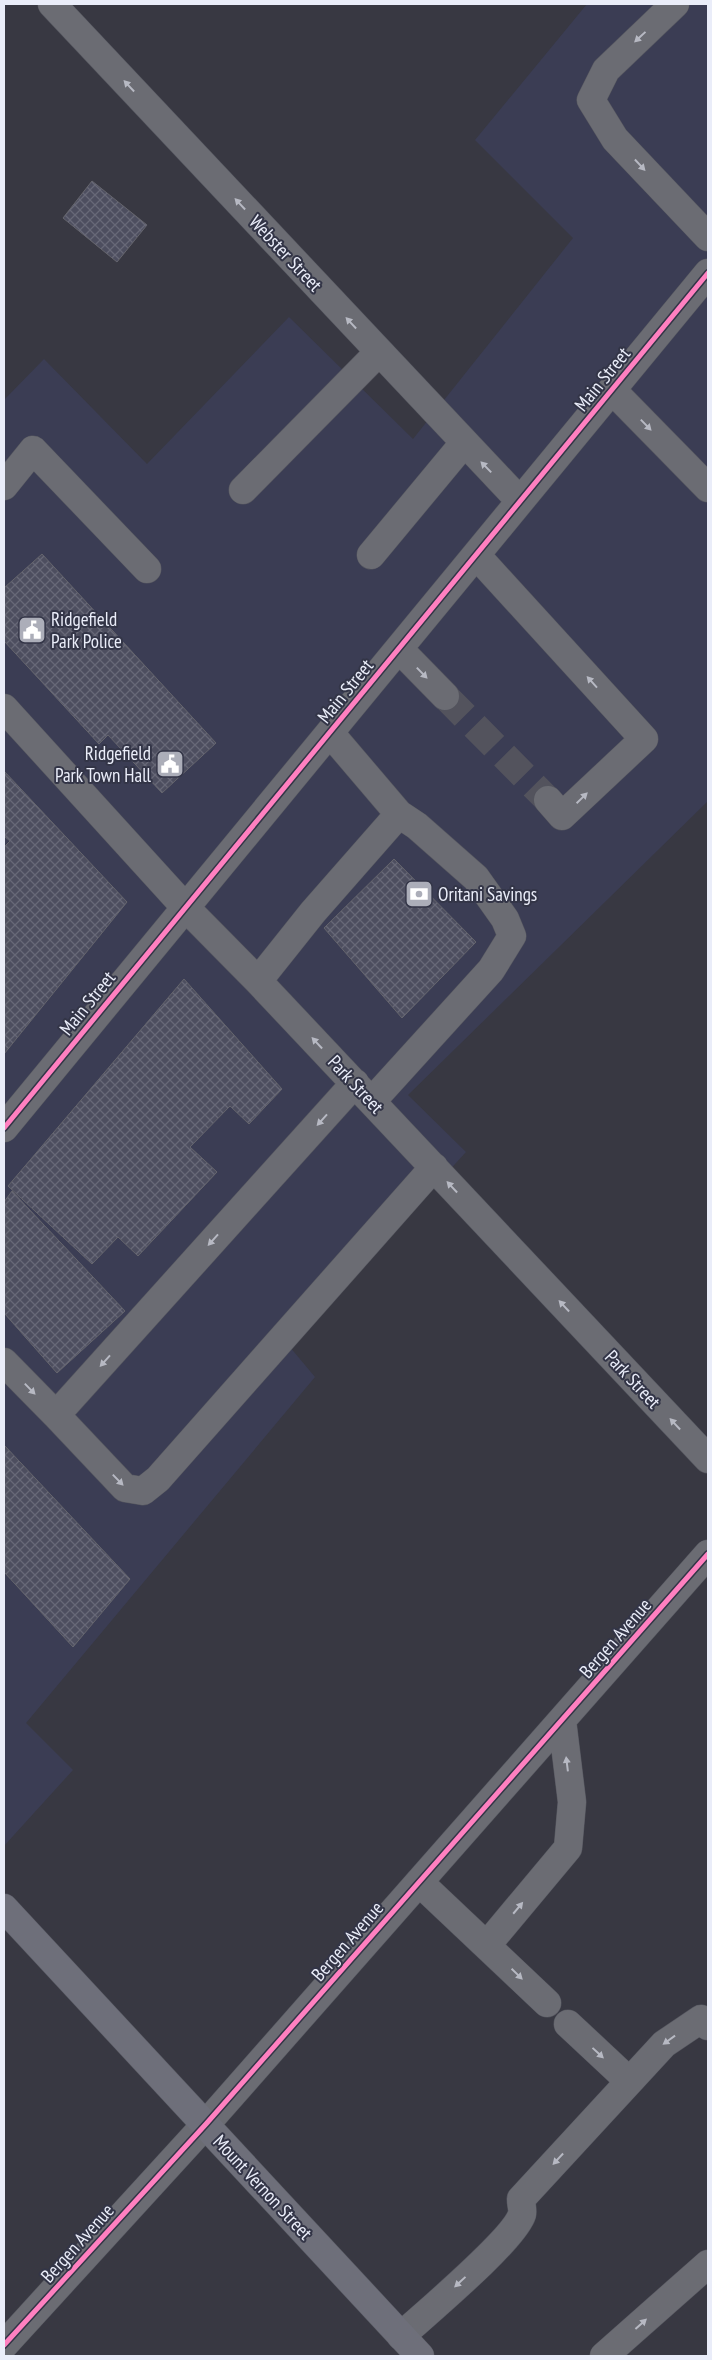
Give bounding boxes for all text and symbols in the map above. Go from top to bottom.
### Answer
one-way arrow [634,31,646,43]
one-way arrow [123,80,135,92]
one-way arrow [634,159,646,171]
one-way arrow [234,199,246,211]
street label: Webster Street [244,210,328,297]
one-way arrow [345,317,357,329]
street label: Main Street [569,342,636,416]
one-way arrow [640,418,652,430]
one-way arrow [481,461,493,473]
place label: Ridgefield Park Police [51,607,122,653]
public building icon: Ridgefield Park Police [17,615,47,645]
street label: Main Street [312,654,379,728]
one-way arrow [416,666,428,678]
one-way arrow [587,676,598,689]
place label: Ridgefield Park Town Hall [55,741,152,787]
public building icon: Ridgefield Park Town Hall [155,749,185,779]
one-way arrow [575,792,587,804]
bank icon: Oritani Savings [404,879,434,909]
place label: Oritani Savings [438,882,537,906]
street label: Main Street [54,966,121,1040]
one-way arrow [311,1038,323,1050]
street label: Park Street [323,1050,390,1119]
one-way arrow [316,1113,328,1125]
one-way arrow [446,1182,458,1194]
one-way arrow [208,1234,219,1247]
one-way arrow [558,1300,570,1312]
street label: Park Street [600,1345,667,1414]
one-way arrow [99,1355,111,1367]
one-way arrow [24,1382,36,1394]
one-way arrow [669,1418,681,1430]
one-way arrow [112,1474,124,1486]
street label: Bergen Avenue [574,1593,656,1683]
one-way arrow [563,1755,571,1771]
street label: Bergen Avenue [306,1896,388,1986]
one-way arrow [512,1902,524,1914]
one-way arrow [510,1968,522,1980]
one-way arrow [662,2035,676,2045]
one-way arrow [592,2047,604,2059]
street label: Mount Vernon Street [208,2129,318,2245]
one-way arrow [552,2152,564,2164]
street label: Bergen Avenue [35,2198,119,2287]
one-way arrow [454,2276,466,2288]
one-way arrow [634,2318,646,2330]

